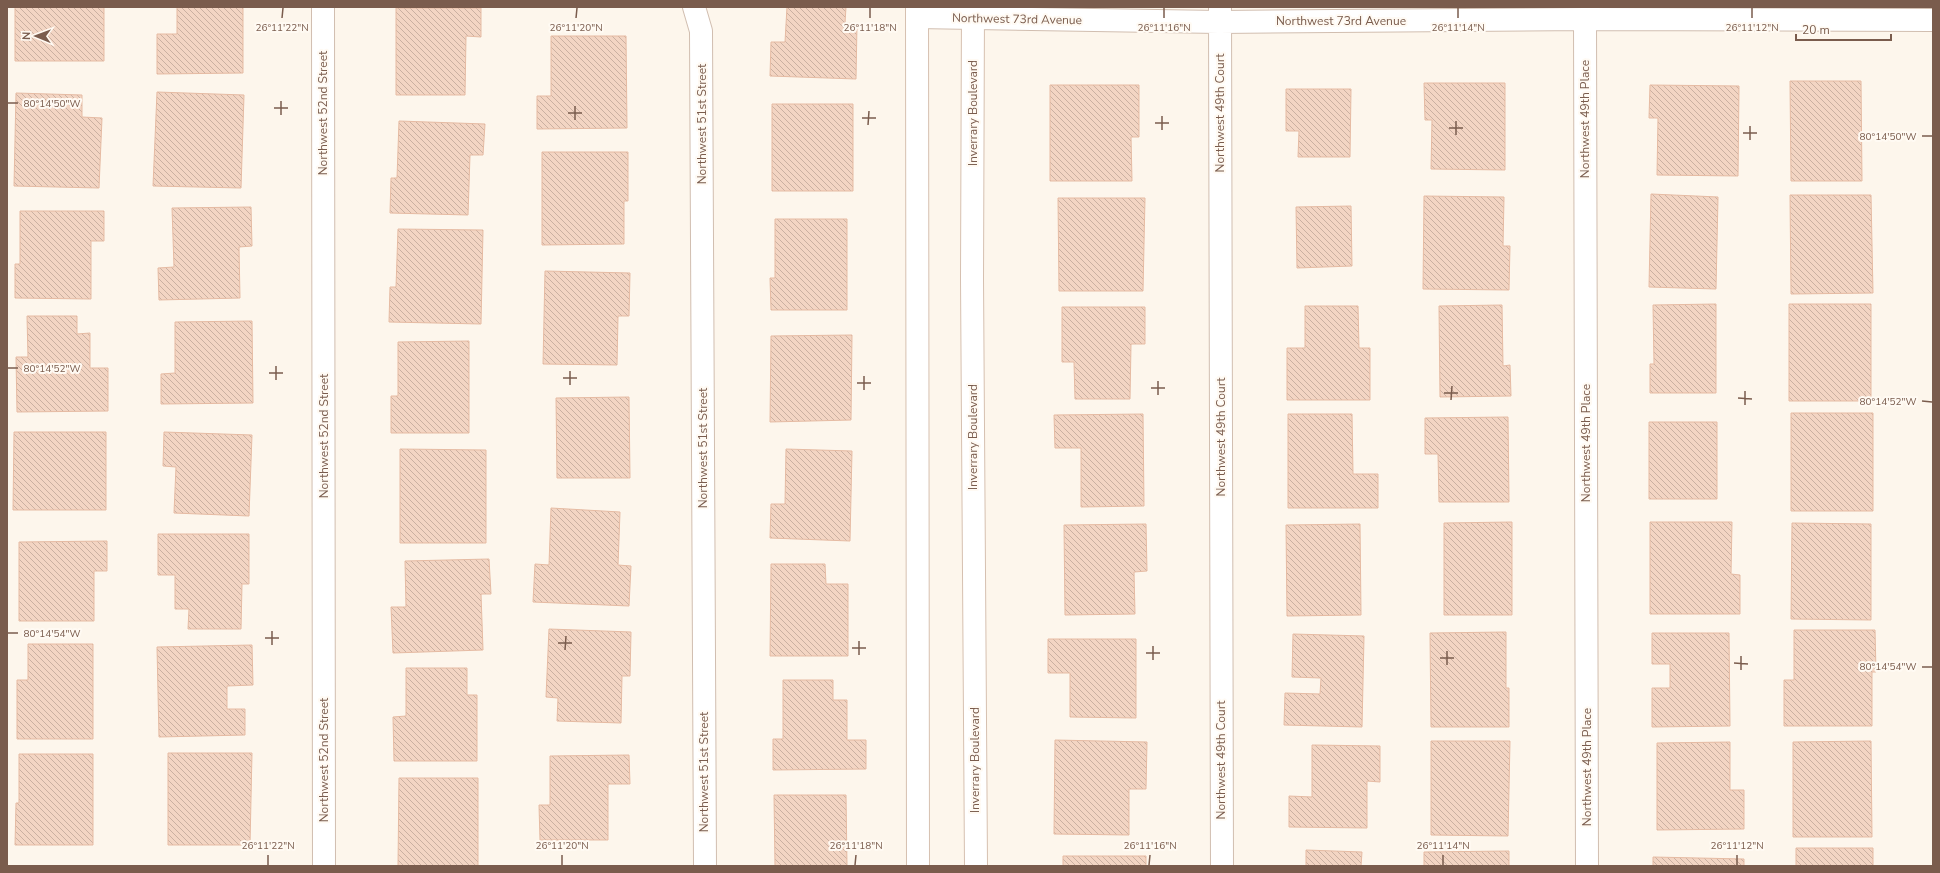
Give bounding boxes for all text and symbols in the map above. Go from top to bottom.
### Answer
street label: Northwest 73rd Avenue [952,10,1082,28]
street label: Northwest 73rd Avenue [1276,13,1406,29]
north arrow [16,16,56,56]
scale bar [1796,16,1891,42]
text: 26°11'22"N [255,21,309,35]
text: 26°11'20"N [549,21,603,35]
text: 26°11'18"N [843,21,897,35]
text: 26°11'16"N [1137,21,1191,35]
text: 26°11'14"N [1431,21,1485,35]
text: 26°11'12"N [1725,21,1779,35]
text: 20 m [1802,22,1830,38]
text: N [19,32,34,40]
street label: Northwest 52nd Street [315,50,331,175]
street label: Northwest 49th Court [1212,53,1228,172]
street label: Inverrary Boulevard [965,60,981,166]
street label: Northwest 49th Place [1577,60,1593,178]
street label: Northwest 51st Street [694,63,710,184]
text: 80°14'50"W [24,97,80,111]
text: 80°14'50"W [1860,130,1916,144]
text: 80°14'52"W [24,362,80,376]
street label: Northwest 52nd Street [316,373,332,498]
street label: Northwest 49th Court [1213,377,1229,496]
street label: Inverrary Boulevard [965,384,981,490]
street label: Northwest 49th Place [1578,384,1594,502]
street label: Northwest 51st Street [695,387,711,508]
text: 80°14'52"W [1860,395,1916,409]
text: 80°14'54"W [24,627,80,641]
text: 80°14'54"W [1860,660,1916,674]
street label: Northwest 52nd Street [316,697,332,822]
street label: Northwest 49th Court [1213,700,1229,819]
street label: Inverrary Boulevard [967,707,983,813]
street label: Northwest 49th Place [1579,708,1595,826]
street label: Northwest 51st Street [696,711,712,832]
text: 26°11'22"N [241,839,295,853]
text: 26°11'20"N [535,839,589,853]
text: 26°11'18"N [829,839,883,853]
text: 26°11'16"N [1123,839,1177,853]
text: 26°11'14"N [1416,839,1470,853]
text: 26°11'12"N [1710,839,1764,853]

